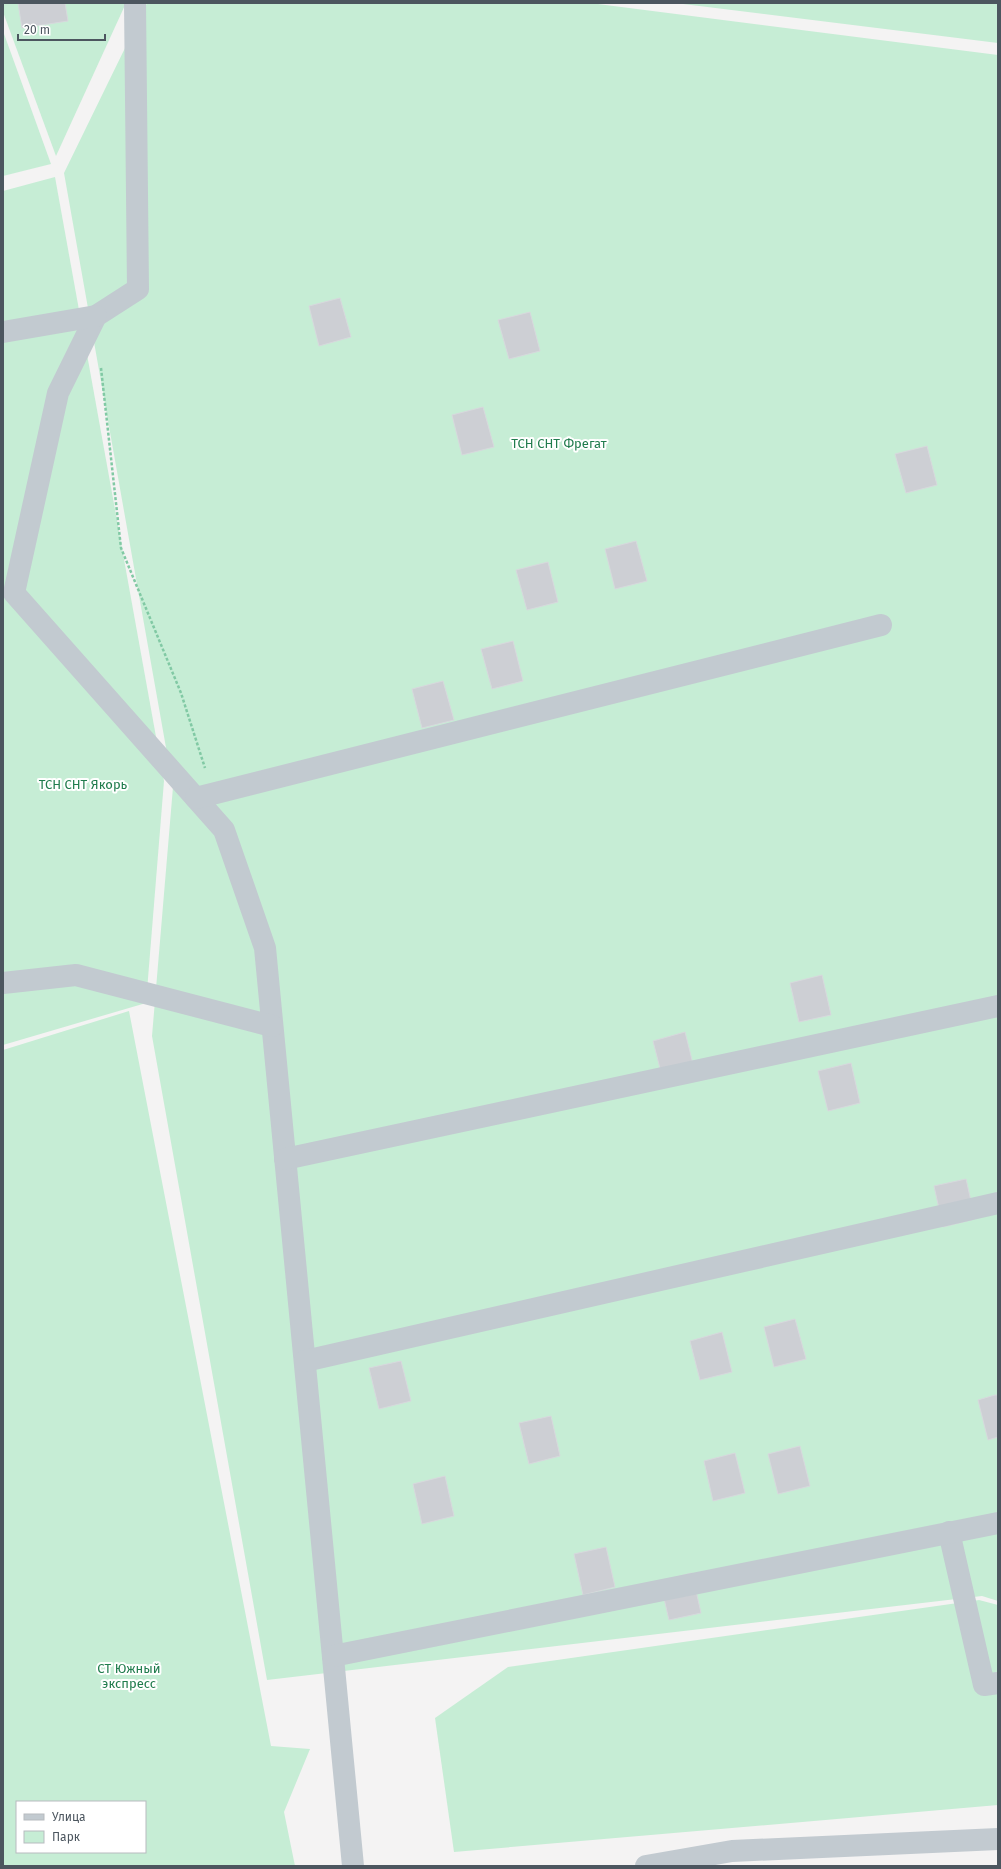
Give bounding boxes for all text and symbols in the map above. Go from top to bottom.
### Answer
scale bar [18,16,105,42]
text: 20 m [24,23,50,37]
park label: ТСН СНТ Фрегат [511,436,607,451]
park label: ТСН СНТ Якорь [39,777,128,792]
park label: СТ Южный экспресс [97,1661,161,1691]
legend [16,1801,146,1853]
text: Улица [52,1810,86,1824]
text: Парк [52,1830,81,1844]

